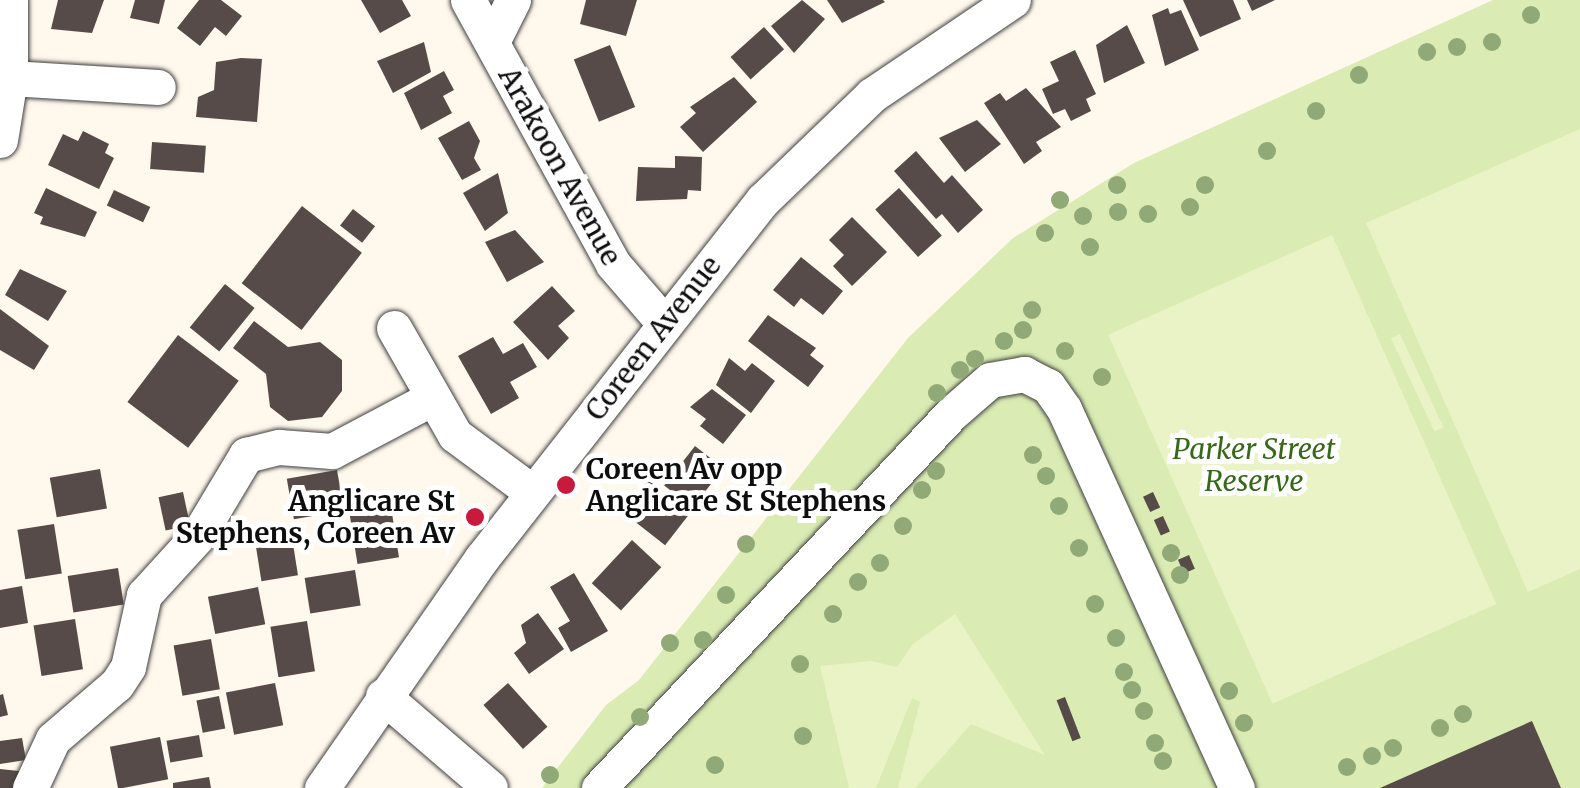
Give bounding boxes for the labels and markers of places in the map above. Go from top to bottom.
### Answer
place label: Coreen Av opp Anglicare St Stephens [586,452,886,518]
marker: Coreen Av opp Anglicare St Stephens [555,474,577,496]
place label: Anglicare St Stephens, Coreen Av [176,484,455,550]
marker: Anglicare St Stephens, Coreen Av [464,506,486,528]

